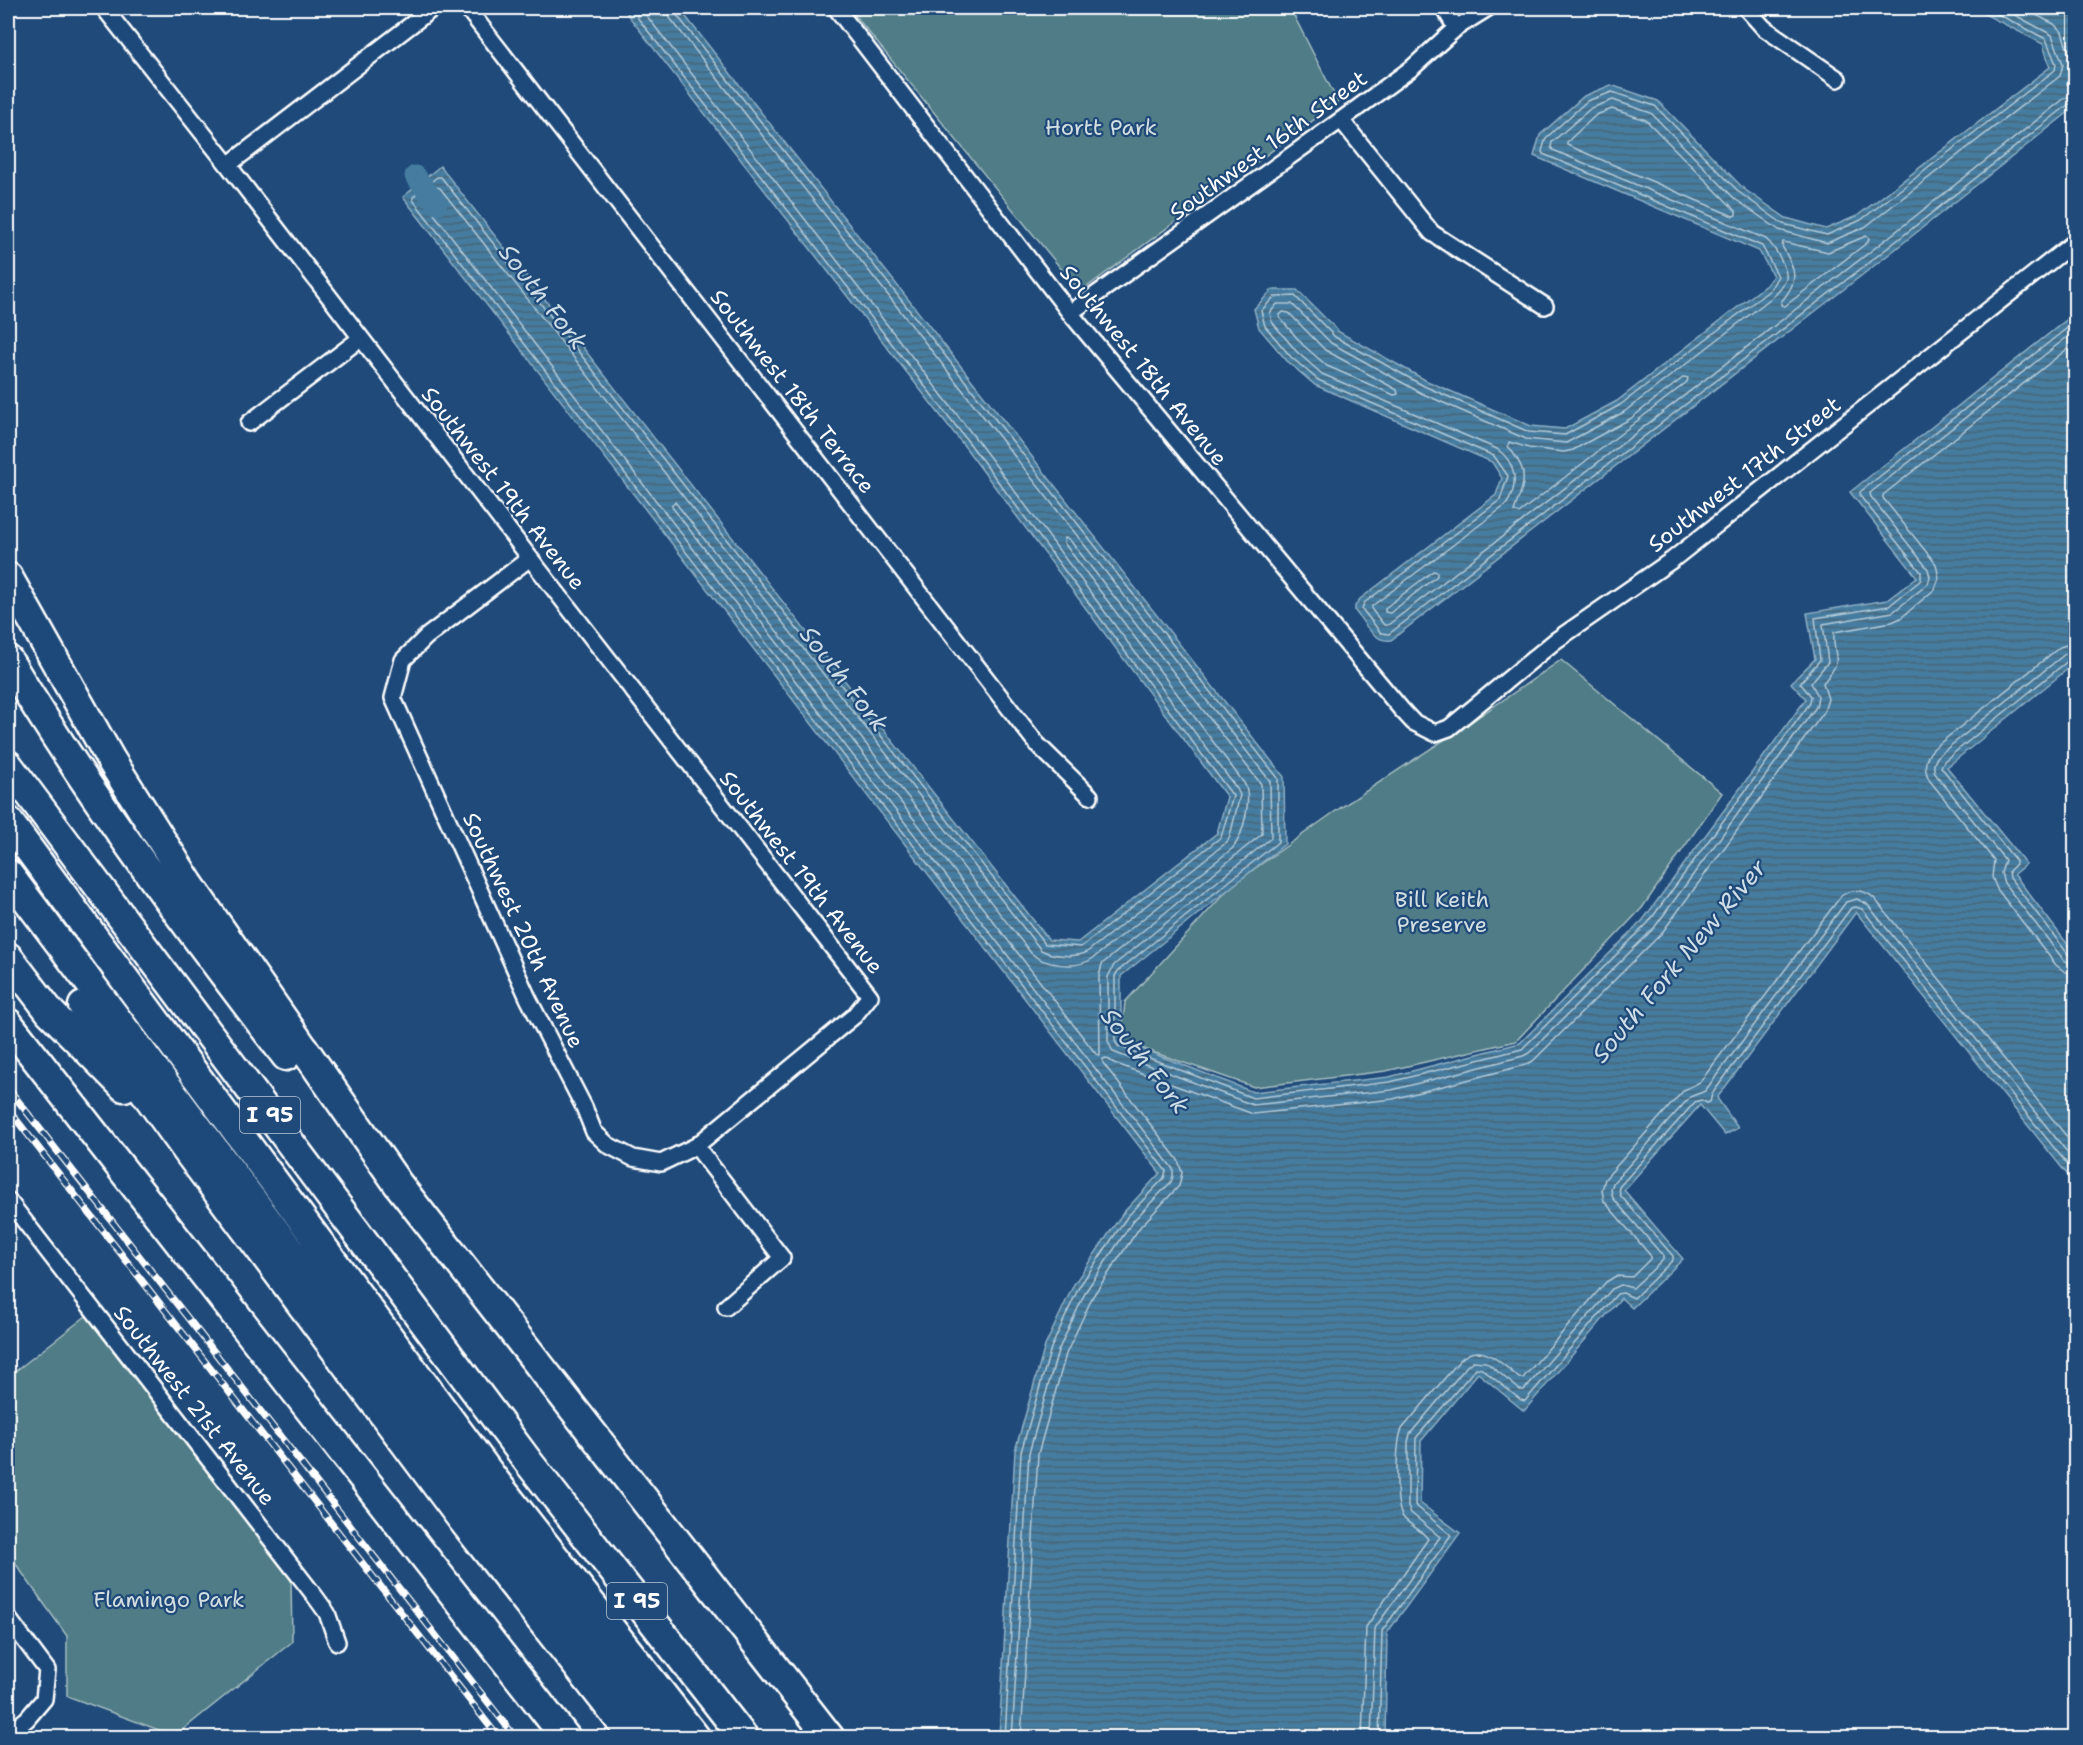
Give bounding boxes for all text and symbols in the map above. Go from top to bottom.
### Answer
street label: Southwest 16th Street [1164,64,1373,227]
park label: Hortt Park [1045,113,1157,142]
water label: South Fork [491,237,595,357]
street label: Southwest 18th Avenue [1053,259,1234,472]
street label: Southwest 18th Terrace [704,283,882,499]
street label: Southwest 19th Avenue [415,381,592,596]
street label: Southwest 17th Street [1642,390,1847,559]
water label: South Fork [792,619,896,739]
street label: Southwest 19th Avenue [713,765,890,980]
street label: Southwest 20th Avenue [456,808,591,1053]
water label: South Fork New River [1584,852,1774,1069]
park label: Bill Keith Preserve [1395,885,1489,939]
water label: South Fork [1093,1001,1197,1121]
road number: I 95 [240,1097,300,1133]
street label: Southwest 21st Avenue [107,1299,282,1511]
road number: I 95 [607,1583,667,1619]
park label: Flamingo Park [93,1585,245,1614]

